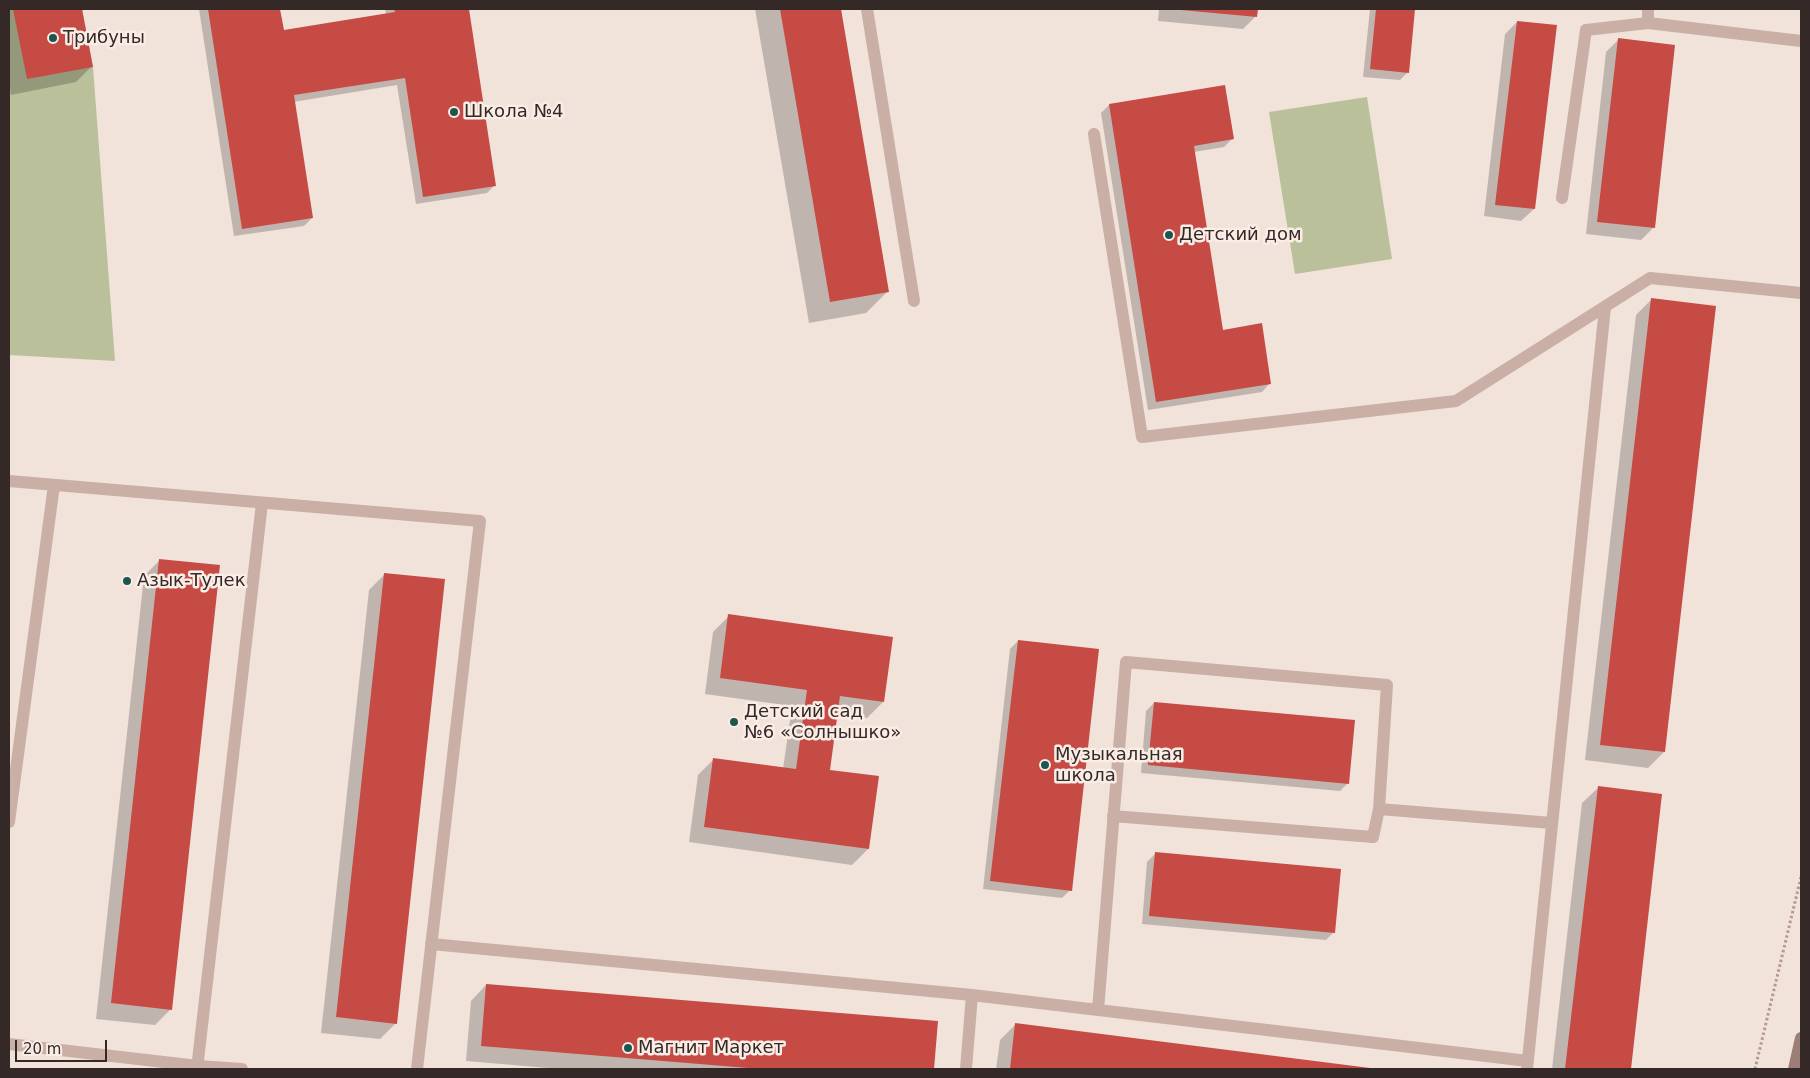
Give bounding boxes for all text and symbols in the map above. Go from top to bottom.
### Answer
place label: Трибуны [63,27,145,49]
marker: Трибуны [47,32,59,44]
place label: Школа №4 [464,101,564,123]
marker: Школа №4 [448,106,460,118]
place label: Детский дом [1179,224,1302,246]
marker: Детский дом [1163,229,1175,241]
place label: Азык-Тулек [137,570,246,592]
marker: Азык-Тулек [121,575,133,587]
place label: Детский сад №6 «Солнышко» [744,701,901,744]
marker: Детский сад №6 «Солнышко» [728,716,740,728]
place label: Музыкальная школа [1055,744,1183,786]
marker: Музыкальная школа [1039,759,1051,771]
scale bar [18,1030,110,1062]
place label: Магнит Маркет [638,1037,784,1059]
text: 20 m [23,1040,61,1058]
marker: Магнит Маркет [622,1042,634,1054]

